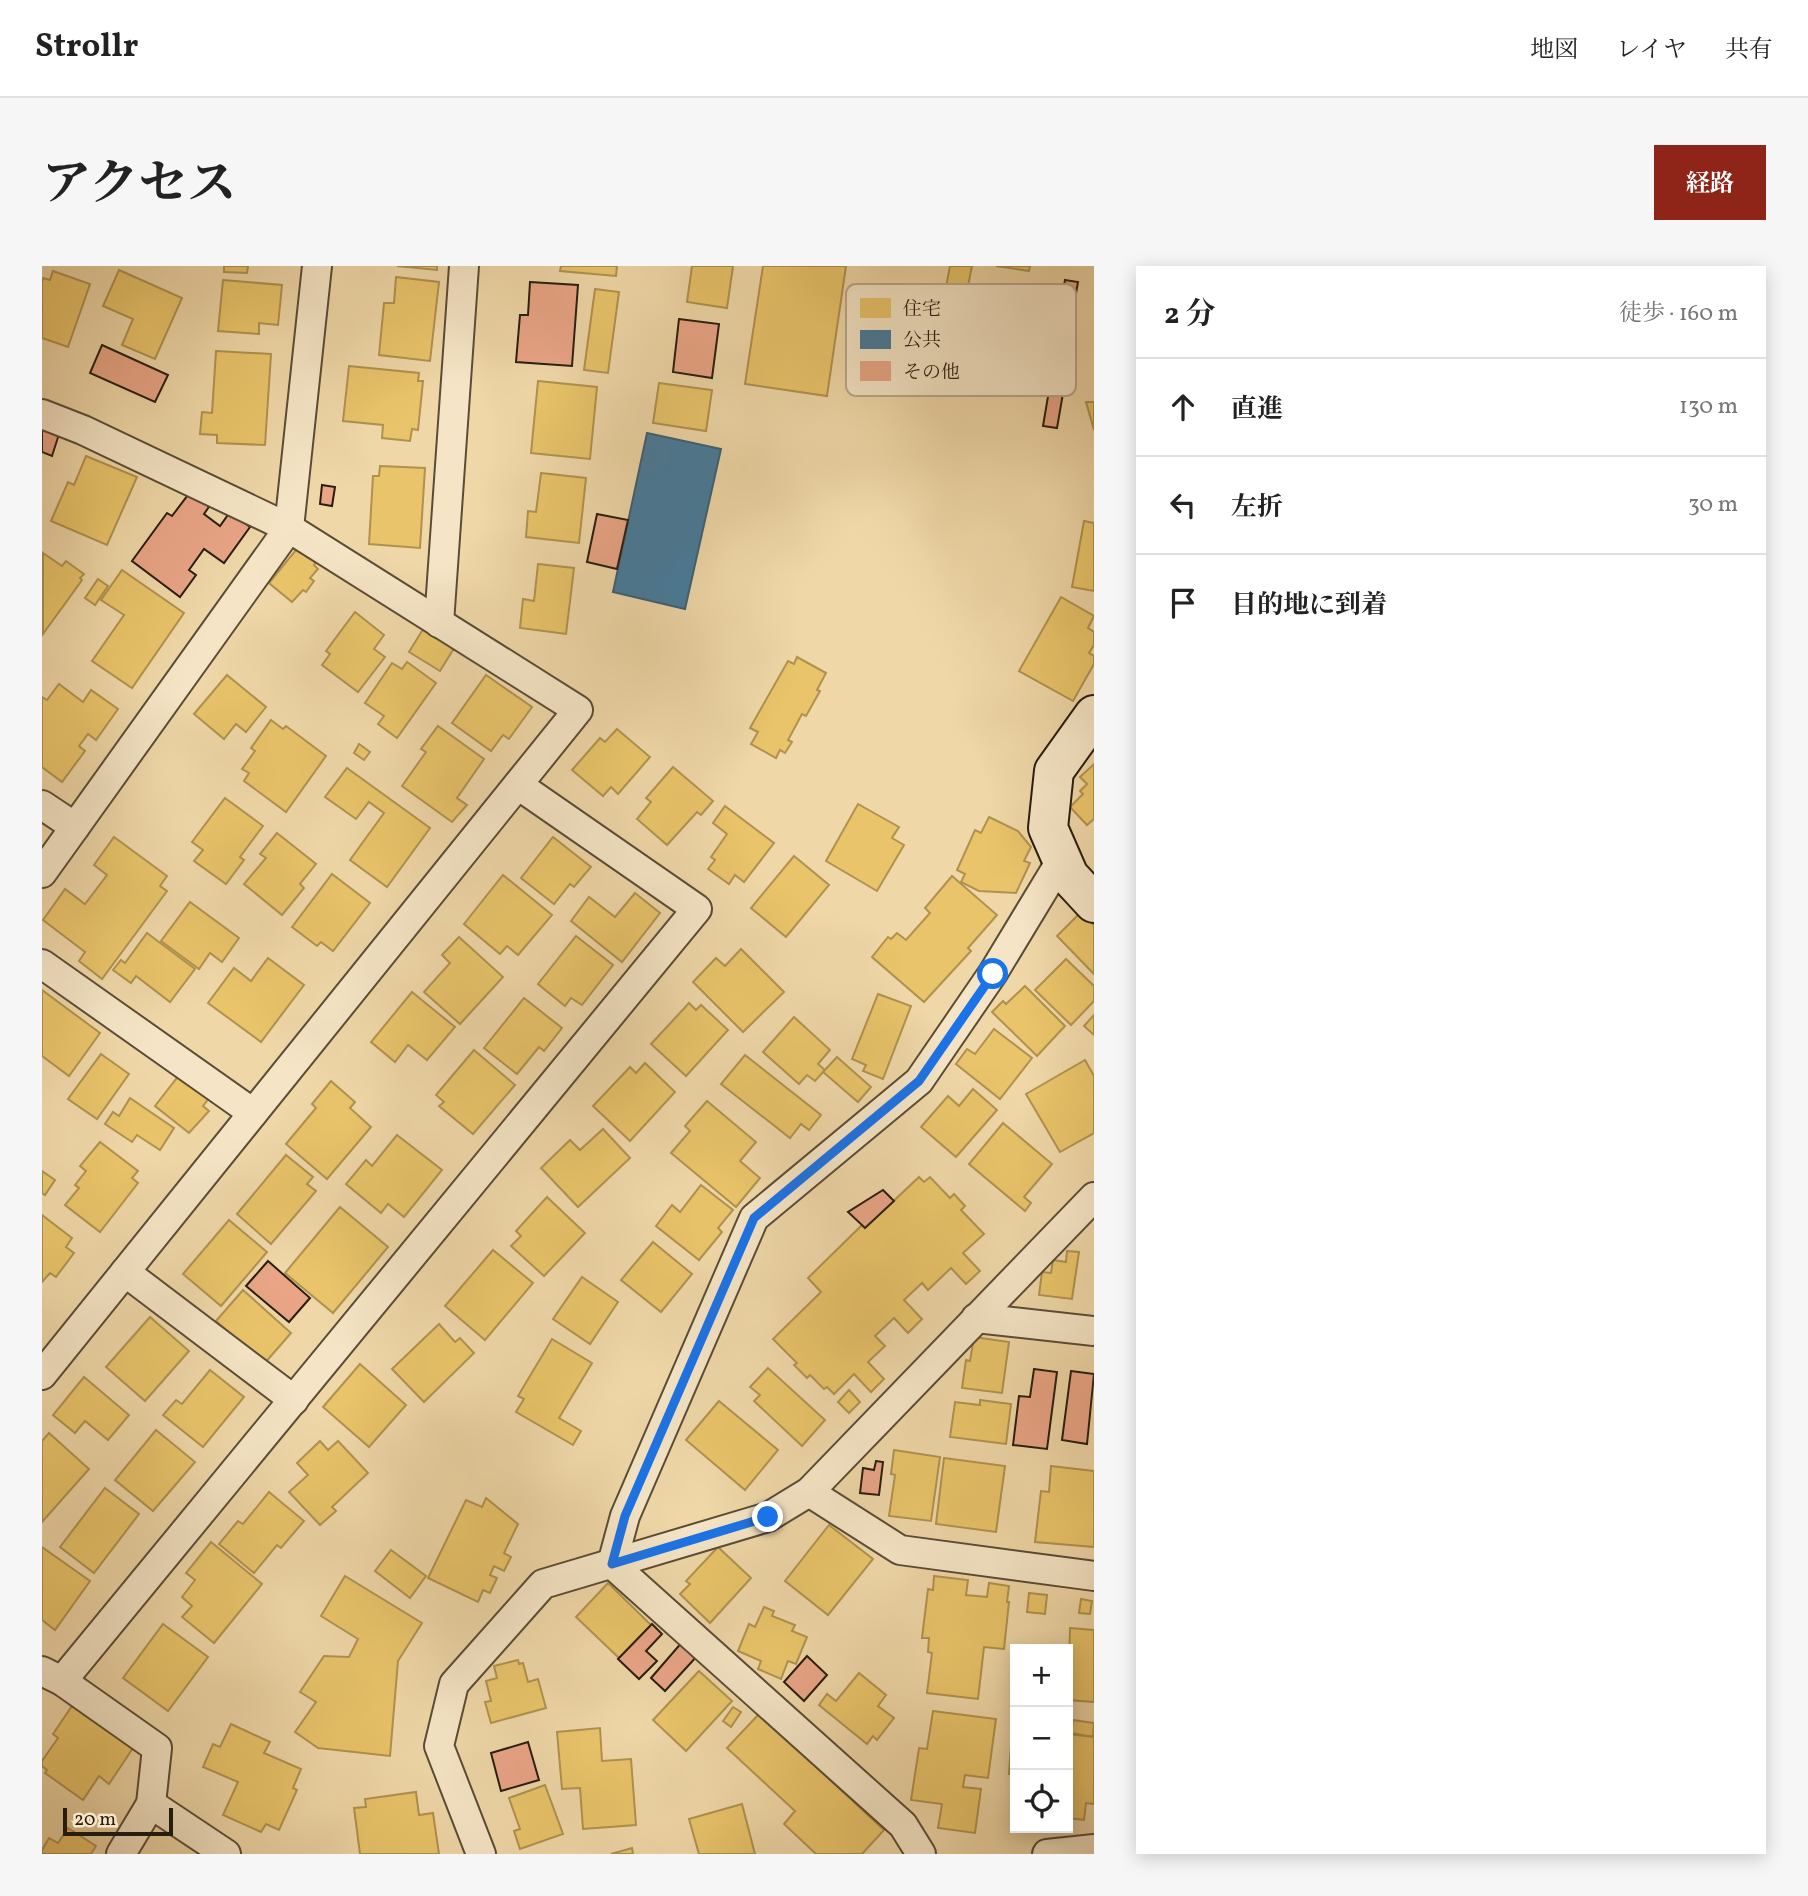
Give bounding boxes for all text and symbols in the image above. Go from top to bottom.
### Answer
text: Strollr [35,25,138,71]
text: 地図 [1530,34,1578,68]
text: レイヤ [1616,34,1687,68]
text: 共有 [1725,34,1773,68]
button: 経路 [1654,145,1766,220]
text: アクセス [42,152,237,221]
legend [846,284,1076,396]
text: 2 分 [1164,294,1216,336]
text: 住宅 [903,297,941,323]
text: 徒歩 · 160 m [1619,298,1738,330]
text: 公共 [903,328,941,354]
text: その他 [903,360,960,386]
icon: ahead [1164,388,1202,426]
text: 130 m [1679,391,1738,423]
text: 直進 [1231,392,1283,428]
icon: left [1164,486,1202,524]
text: 30 m [1688,489,1738,521]
text: 左折 [1231,490,1283,526]
icon: arrive [1164,584,1202,622]
text: 目的地に到着 [1231,588,1387,624]
route start [977,958,1008,989]
route end [752,1501,783,1532]
map controls [1010,1644,1073,1833]
button: + [1010,1644,1073,1707]
button: − [1010,1707,1073,1770]
button: locate [1010,1770,1073,1833]
scale bar [63,1805,173,1837]
text: 20 m [74,1807,116,1833]

